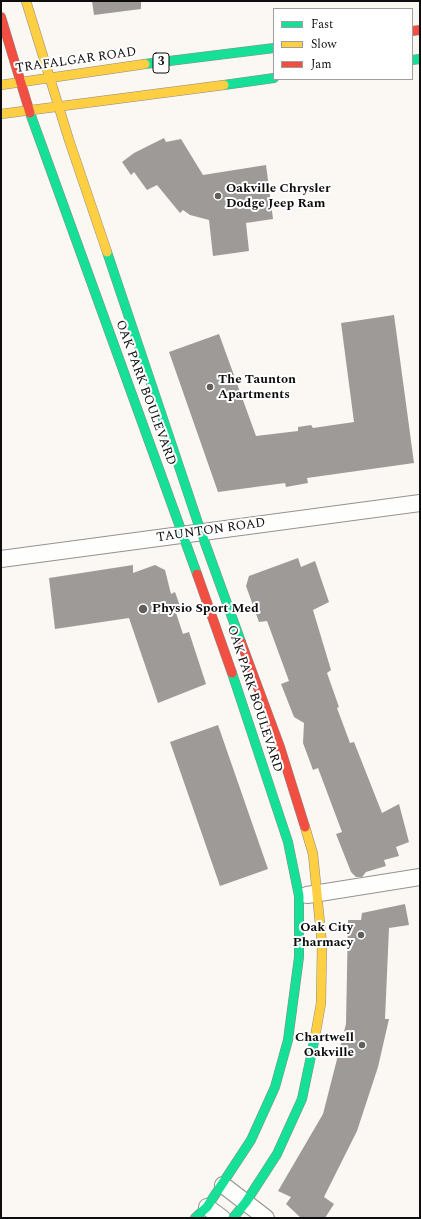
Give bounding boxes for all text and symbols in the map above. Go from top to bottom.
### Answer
legend [273,8,413,80]
text: Fast [311,15,333,34]
text: Slow [311,35,336,54]
street label: TRAFALGAR ROAD [15,45,137,77]
road number: 3 [153,53,169,73]
text: Jam [311,55,332,74]
place label: Oakville Chrysler Dodge Jeep Ram [226,181,331,212]
marker: Oakville Chrysler Dodge Jeep Ram [213,191,223,201]
street label: OAK PARK BOULEVARD [111,318,179,468]
place label: The Taunton Apartments [218,372,296,403]
marker: The Taunton Apartments [205,382,215,392]
street label: TAUNTON ROAD [155,516,267,546]
place label: Physio Sport Med [152,601,259,617]
marker: Physio Sport Med [137,603,149,615]
street label: OAK PARK BOULEVARD [223,624,285,774]
place label: Oak City Pharmacy [293,920,353,951]
marker: Oak City Pharmacy [356,930,366,940]
place label: Chartwell Oakville [295,1030,354,1061]
marker: Chartwell Oakville [357,1040,367,1050]

